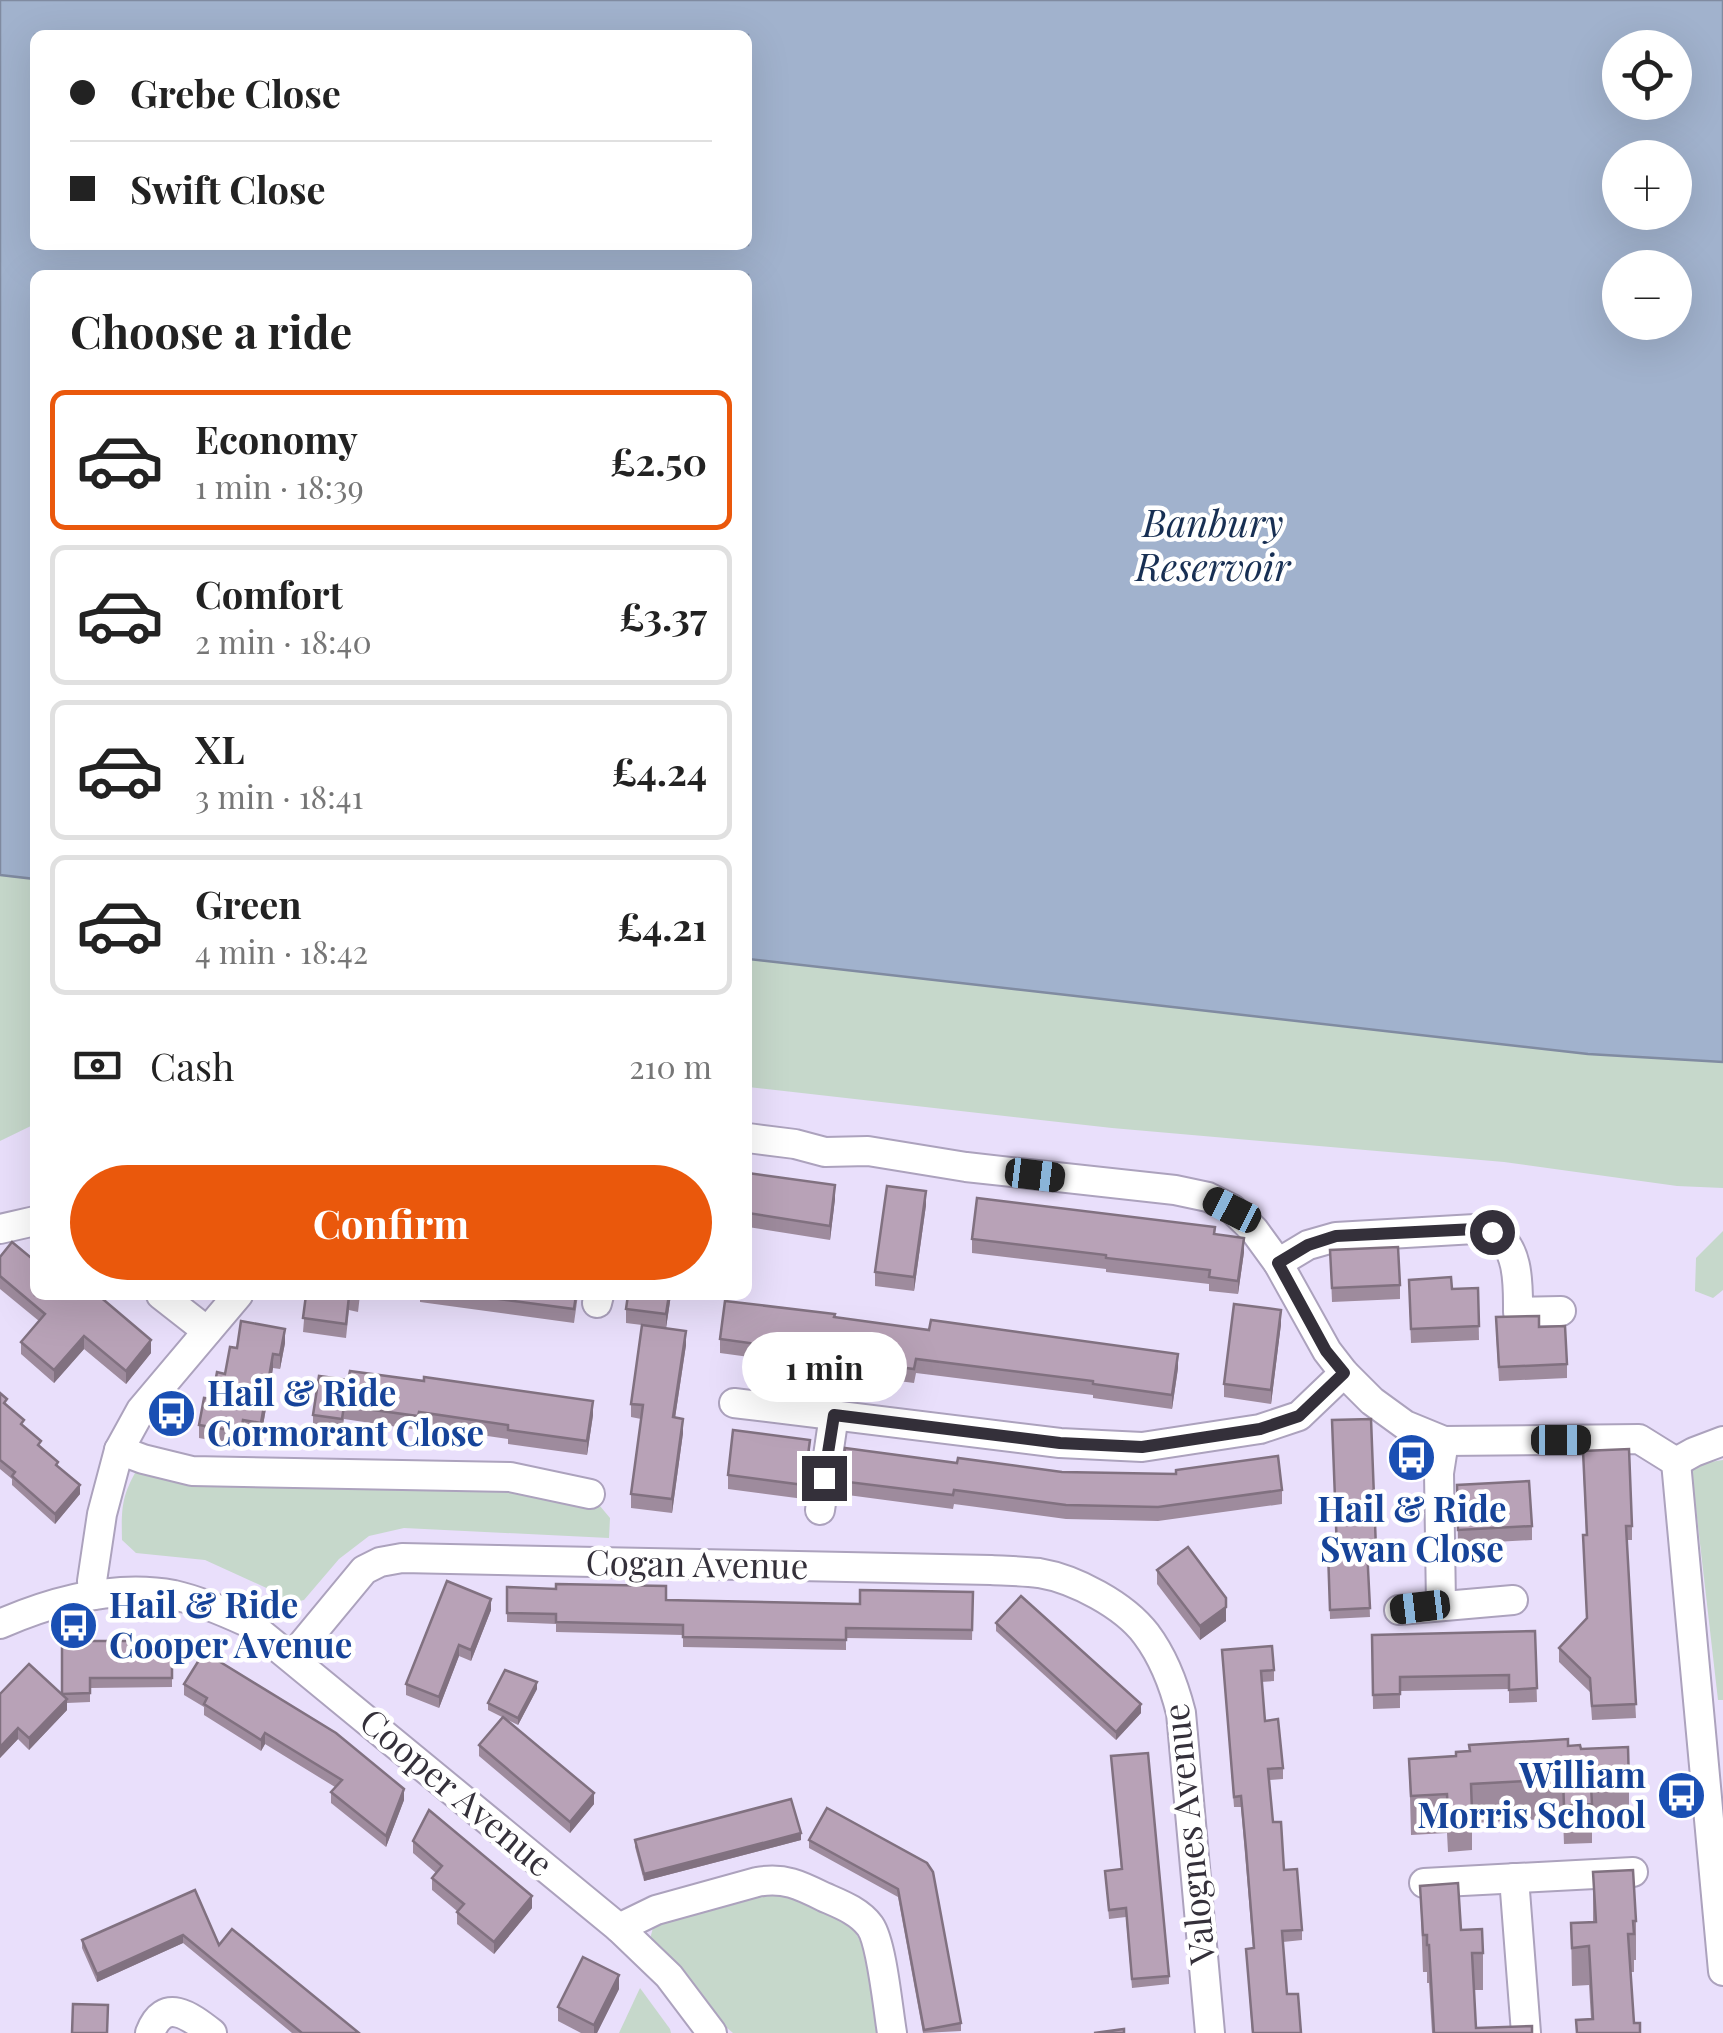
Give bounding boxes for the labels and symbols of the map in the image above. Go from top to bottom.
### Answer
water label: Banbury Reservoir [1134,496,1292,591]
car [1003,1156,1067,1194]
car [1198,1183,1266,1237]
route start [1470,1210,1515,1255]
callout: 1 min [742,1333,906,1403]
place label: Hail & Ride Cormorant Close [207,1368,484,1455]
bus stop icon: Hail & Ride Cormorant Close [146,1388,198,1440]
car [1531,1425,1591,1455]
bus stop icon: Hail & Ride Swan Close [1386,1432,1438,1484]
route end [802,1456,847,1501]
place label: Hail & Ride Swan Close [1317,1484,1507,1571]
street label: Cogan Avenue [585,1537,809,1588]
place label: Hail & Ride Cooper Avenue [109,1580,352,1667]
car [1388,1588,1452,1626]
bus stop icon: Hail & Ride Cooper Avenue [48,1600,100,1652]
street label: Cooper Avenue [351,1696,564,1886]
street label: Valognes Avenue [1150,1702,1225,1968]
place label: William Morris School [1417,1750,1646,1837]
bus stop icon: William Morris School [1655,1770,1707,1822]

